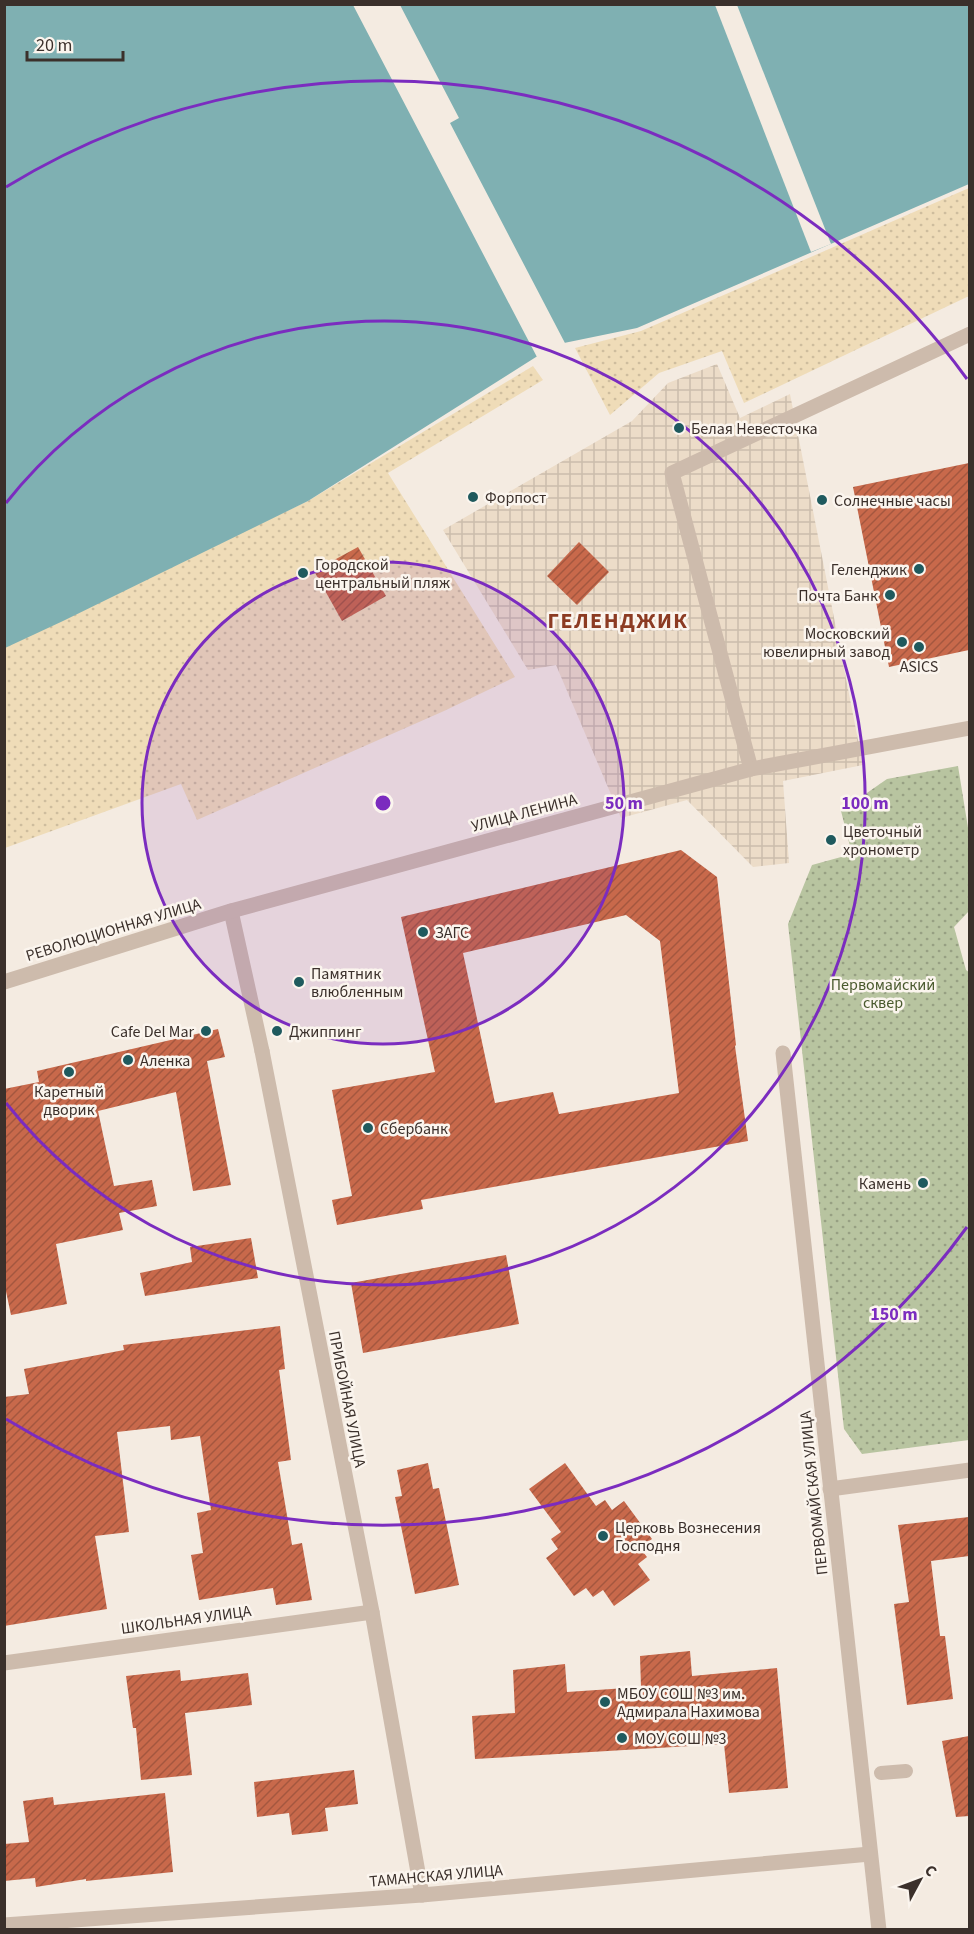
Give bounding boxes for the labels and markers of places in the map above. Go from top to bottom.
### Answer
place label: Белая Невесточка [691,418,818,440]
marker: Белая Невесточка [672,421,686,435]
place label: Форпост [485,487,546,509]
marker: Форпост [466,490,480,504]
place label: Солнечные часы [834,490,951,512]
marker: Солнечные часы [815,493,829,507]
place label: Городской центральный пляж [315,554,450,594]
place label: Геленджик [831,559,907,581]
marker: Геленджик [912,562,926,576]
marker: Городской центральный пляж [296,566,310,580]
place label: Почта Банк [798,585,878,607]
marker: Почта Банк [883,588,897,602]
place label: Московский ювелирный завод [763,623,890,663]
marker: Московский ювелирный завод [895,635,909,649]
marker: ASICS [912,640,926,654]
place label: ASICS [900,656,938,678]
centre of rings [373,793,393,813]
place label: Цветочный хронометр [843,821,922,861]
marker: Цветочный хронометр [824,833,838,847]
place label: ЗАГС [435,922,469,944]
marker: ЗАГС [416,925,430,939]
place label: Памятник влюбленным [311,963,403,1003]
marker: Памятник влюбленным [292,975,306,989]
place label: Cafe Del Mar [111,1021,194,1043]
place label: Джиппинг [289,1021,362,1043]
marker: Cafe Del Mar [199,1024,213,1038]
marker: Джиппинг [270,1024,284,1038]
place label: Аленка [140,1050,190,1072]
marker: Аленка [121,1053,135,1067]
marker: Каретный дворик [62,1065,76,1079]
place label: Каретный дворик [34,1081,104,1121]
place label: Сбербанк [380,1118,448,1140]
marker: Сбербанк [361,1121,375,1135]
place label: Камень [859,1173,911,1195]
marker: Камень [916,1176,930,1190]
place label: Церковь Вознесения Господня [615,1517,761,1557]
marker: Церковь Вознесения Господня [596,1529,610,1543]
place label: МБОУ СОШ №3 им. Адмирала Нахимова [617,1683,760,1723]
marker: МБОУ СОШ №3 им. Адмирала Нахимова [598,1695,612,1709]
place label: МОУ СОШ №3 [634,1728,727,1750]
marker: МОУ СОШ №3 [615,1731,629,1745]

